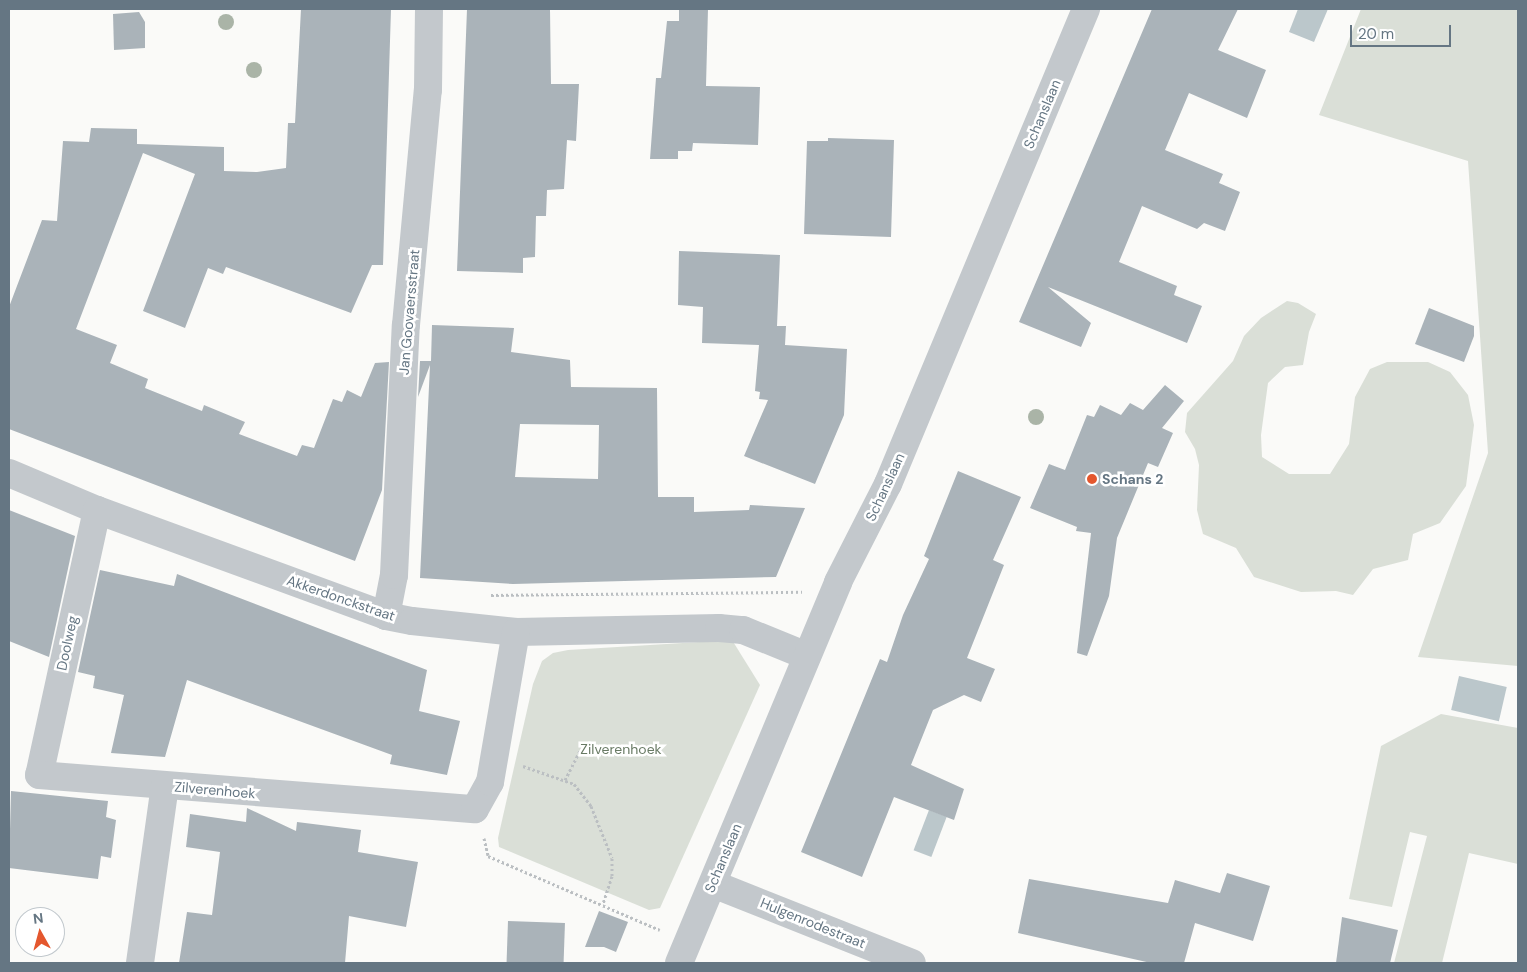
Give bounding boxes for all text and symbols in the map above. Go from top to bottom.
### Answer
scale bar [1352,15,1453,47]
text: 20 m [1358,24,1394,44]
street label: Schanslaan [1020,77,1064,151]
street label: Jan Goovaersstraat [395,249,423,375]
street label: Schanslaan [862,450,908,524]
place label: Schans 2 [1102,471,1163,487]
marker: Schans 2 [1086,473,1098,485]
street label: Akkerdonckstraat [285,572,397,624]
street label: Doolweg [53,614,81,672]
park label: Zilverenhoek [580,741,662,757]
street label: Zilverenhoek [174,778,256,802]
street label: Schanslaan [701,821,745,895]
street label: Hulgenrodestraat [758,894,868,952]
north arrow [15,907,65,957]
text: N [32,909,44,928]

